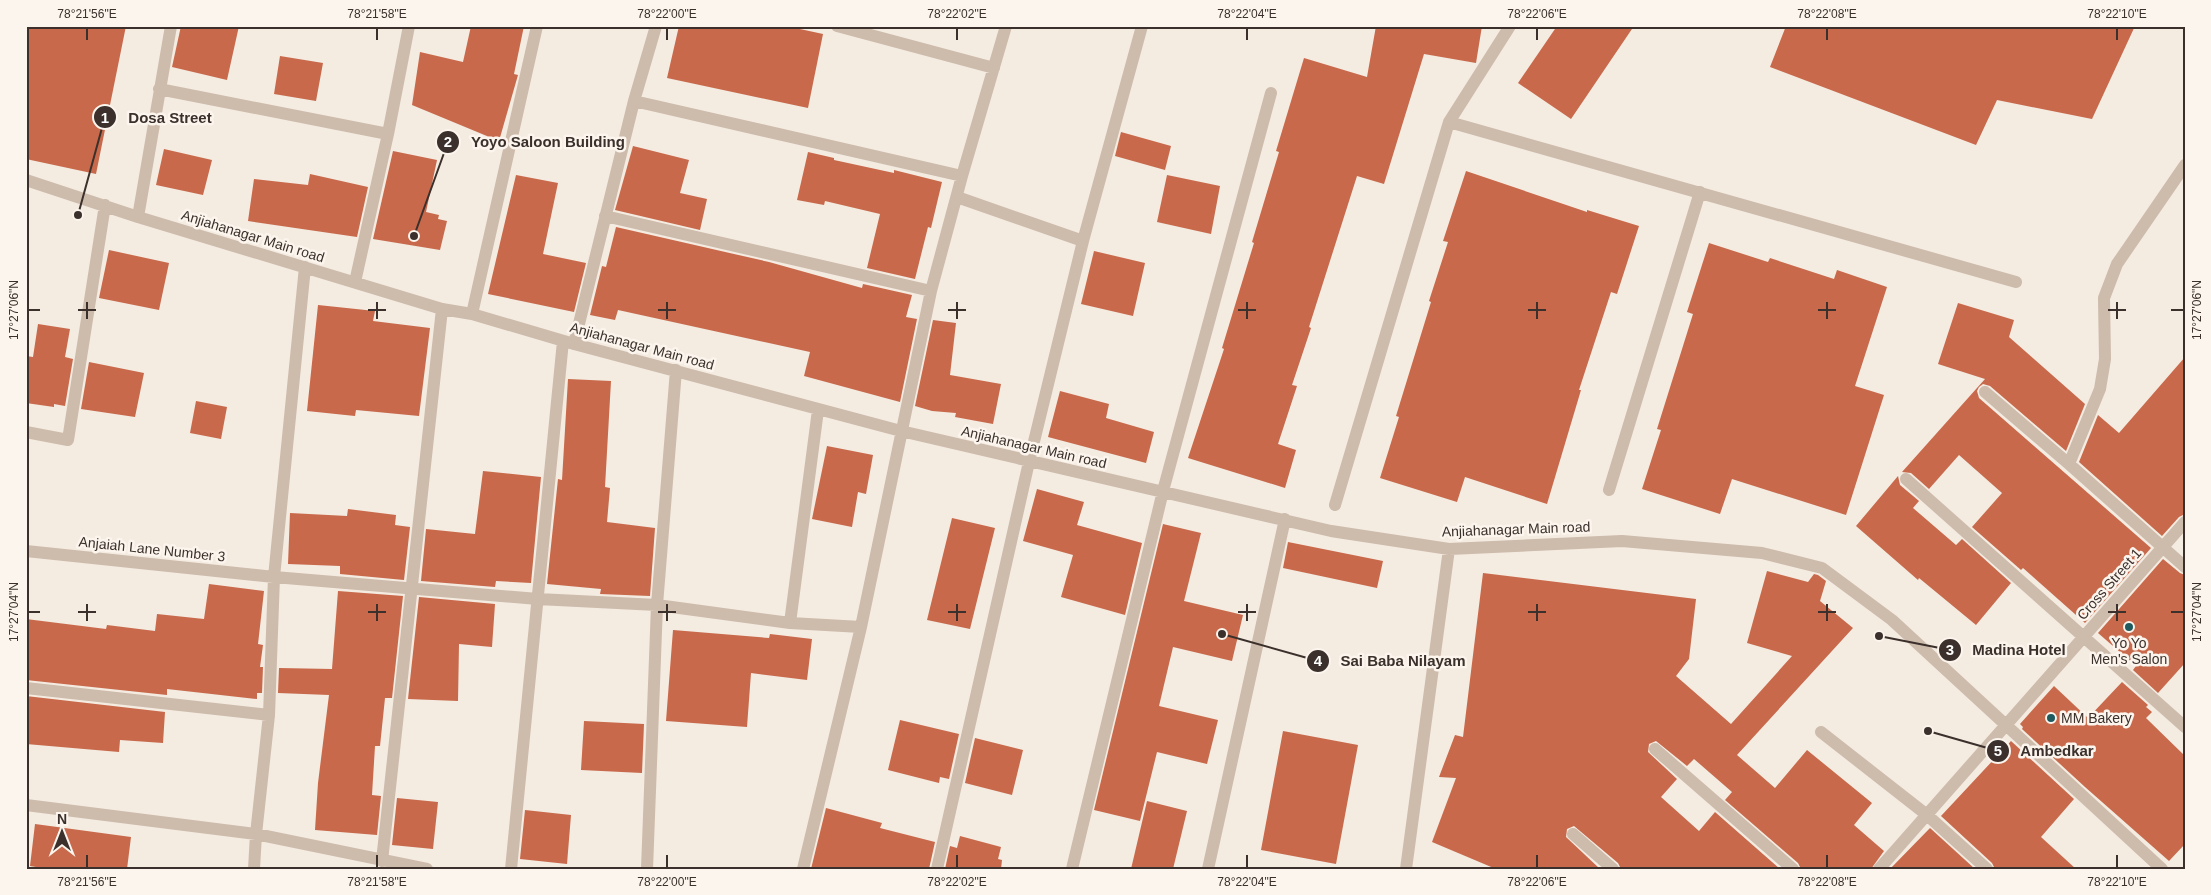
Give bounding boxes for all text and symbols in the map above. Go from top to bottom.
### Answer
text: 78°21'56"E [57,7,117,21]
text: 78°21'58"E [347,7,407,21]
text: 78°22'00"E [637,7,697,21]
text: 78°22'02"E [927,7,987,21]
text: 78°22'04"E [1217,7,1277,21]
text: 78°22'06"E [1507,7,1567,21]
text: 78°22'08"E [1797,7,1857,21]
text: 78°22'10"E [2087,7,2147,21]
callout: Dosa Street [93,102,221,132]
text: 1 [101,109,109,126]
text: Dosa Street [128,109,212,126]
callout: Yoyo Saloon Building [436,127,635,157]
text: 2 [444,133,452,150]
text: Yoyo Saloon Building [471,133,625,150]
street label: Anjiahanagar Main road [180,207,326,265]
text: 17°27'06"N [7,280,21,340]
text: 17°27'06"N [2190,280,2204,340]
street label: Anjiahanagar Main road [568,319,716,373]
street label: Anjiahanagar Main road [960,422,1108,472]
street label: Anjiahanagar Main road [1441,518,1591,540]
street label: Anjaiah Lane Number 3 [78,533,226,565]
street label: Cross Street 1 [2074,545,2145,623]
text: 17°27'04"N [7,582,21,642]
text: 17°27'04"N [2190,582,2204,642]
marker: Yo Yo Men's Salon [2123,621,2135,633]
callout: Madina Hotel [1937,635,2076,665]
place label: Yo Yo Men's Salon [2091,635,2167,667]
text: 3 [1946,641,1954,658]
text: Madina Hotel [1972,641,2066,658]
callout: Sai Baba Nilayam [1306,646,1476,676]
text: 4 [1314,652,1323,669]
text: Sai Baba Nilayam [1340,652,1466,669]
place label: MM Bakery [2061,710,2132,726]
marker: MM Bakery [2045,712,2057,724]
callout: Ambedkar [1985,736,2103,766]
text: 5 [1994,742,2002,759]
text: Ambedkar [2020,742,2094,759]
north arrow [38,808,88,858]
text: N [57,811,67,827]
text: 78°21'56"E [57,875,117,889]
text: 78°21'58"E [347,875,407,889]
text: 78°22'00"E [637,875,697,889]
text: 78°22'02"E [927,875,987,889]
text: 78°22'04"E [1217,875,1277,889]
text: 78°22'06"E [1507,875,1567,889]
text: 78°22'08"E [1797,875,1857,889]
text: 78°22'10"E [2087,875,2147,889]

